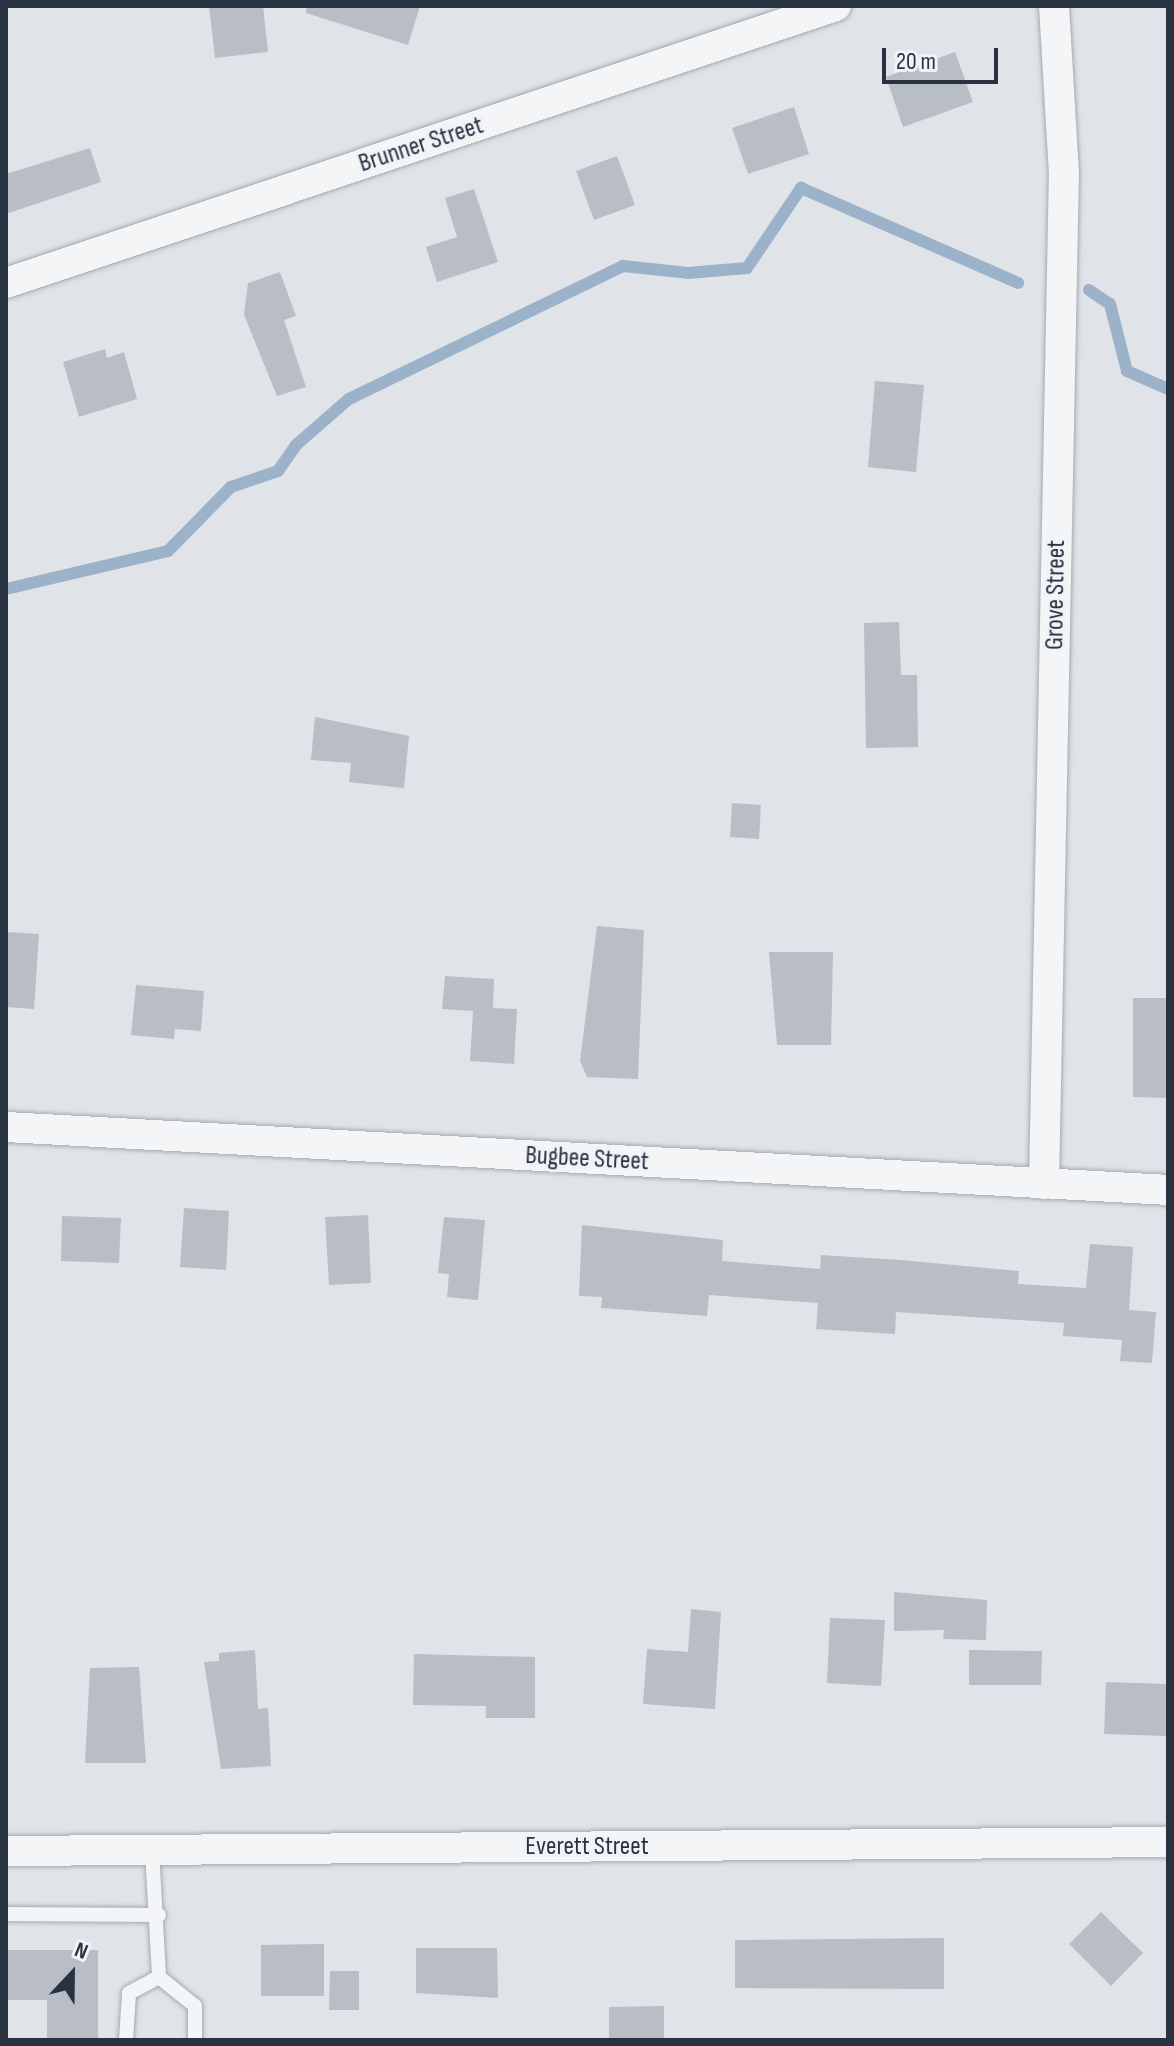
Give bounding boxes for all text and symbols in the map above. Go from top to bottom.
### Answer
scale bar [886,32,1002,82]
text: 20 m [896,47,936,76]
street label: Brunner Street [355,110,487,180]
street label: Grove Street [1039,540,1073,650]
street label: Bugbee Street [525,1140,649,1178]
street label: Everett Street [525,1831,649,1863]
north arrow [32,1934,112,2014]
text: N [71,1937,92,1966]

